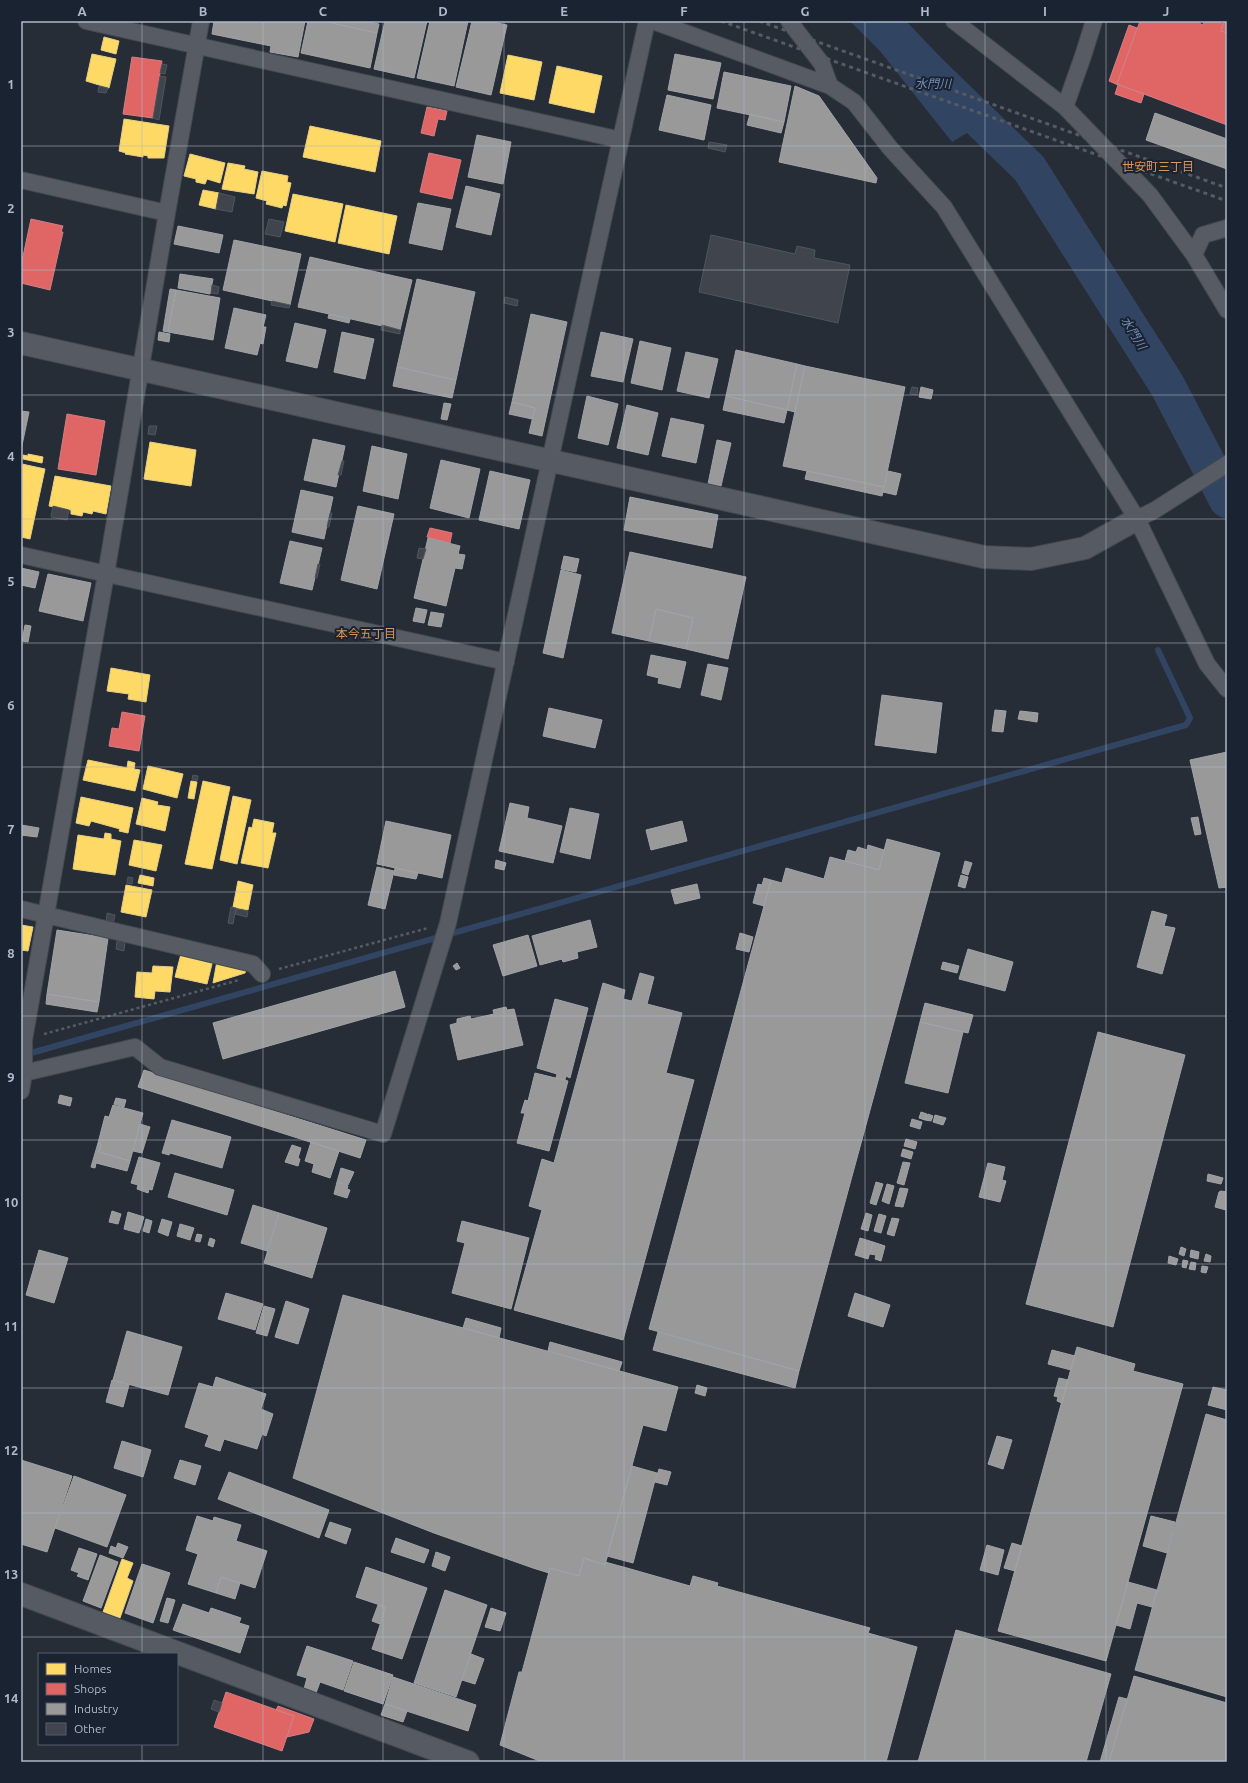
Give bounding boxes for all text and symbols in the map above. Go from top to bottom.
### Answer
text: A [77,4,87,18]
text: B [199,4,208,18]
text: C [319,4,328,18]
text: D [438,4,448,18]
text: E [560,4,568,18]
text: F [680,4,688,18]
text: G [801,4,810,18]
text: H [920,4,930,18]
text: I [1043,4,1047,18]
text: J [1163,4,1169,18]
text: 1 [7,77,15,91]
water label: 水門川 [915,77,953,90]
district label: 世安町三丁目 [1122,160,1194,173]
text: 2 [7,201,15,215]
water label: 水門川 [1119,314,1150,353]
text: 3 [7,325,15,339]
text: 4 [7,449,15,463]
text: 5 [7,574,15,588]
district label: 本今五丁目 [336,627,396,640]
text: 6 [7,698,15,712]
text: 7 [7,822,15,836]
text: 8 [7,946,15,960]
text: 9 [7,1070,15,1084]
text: 10 [4,1195,18,1209]
text: 11 [4,1319,18,1333]
text: 12 [4,1443,18,1457]
text: 13 [4,1567,18,1581]
legend [38,1653,178,1745]
text: Homes [74,1662,112,1675]
text: Shops [74,1682,106,1695]
text: 14 [4,1691,18,1705]
text: Industry [74,1702,119,1715]
text: Other [74,1722,107,1735]

